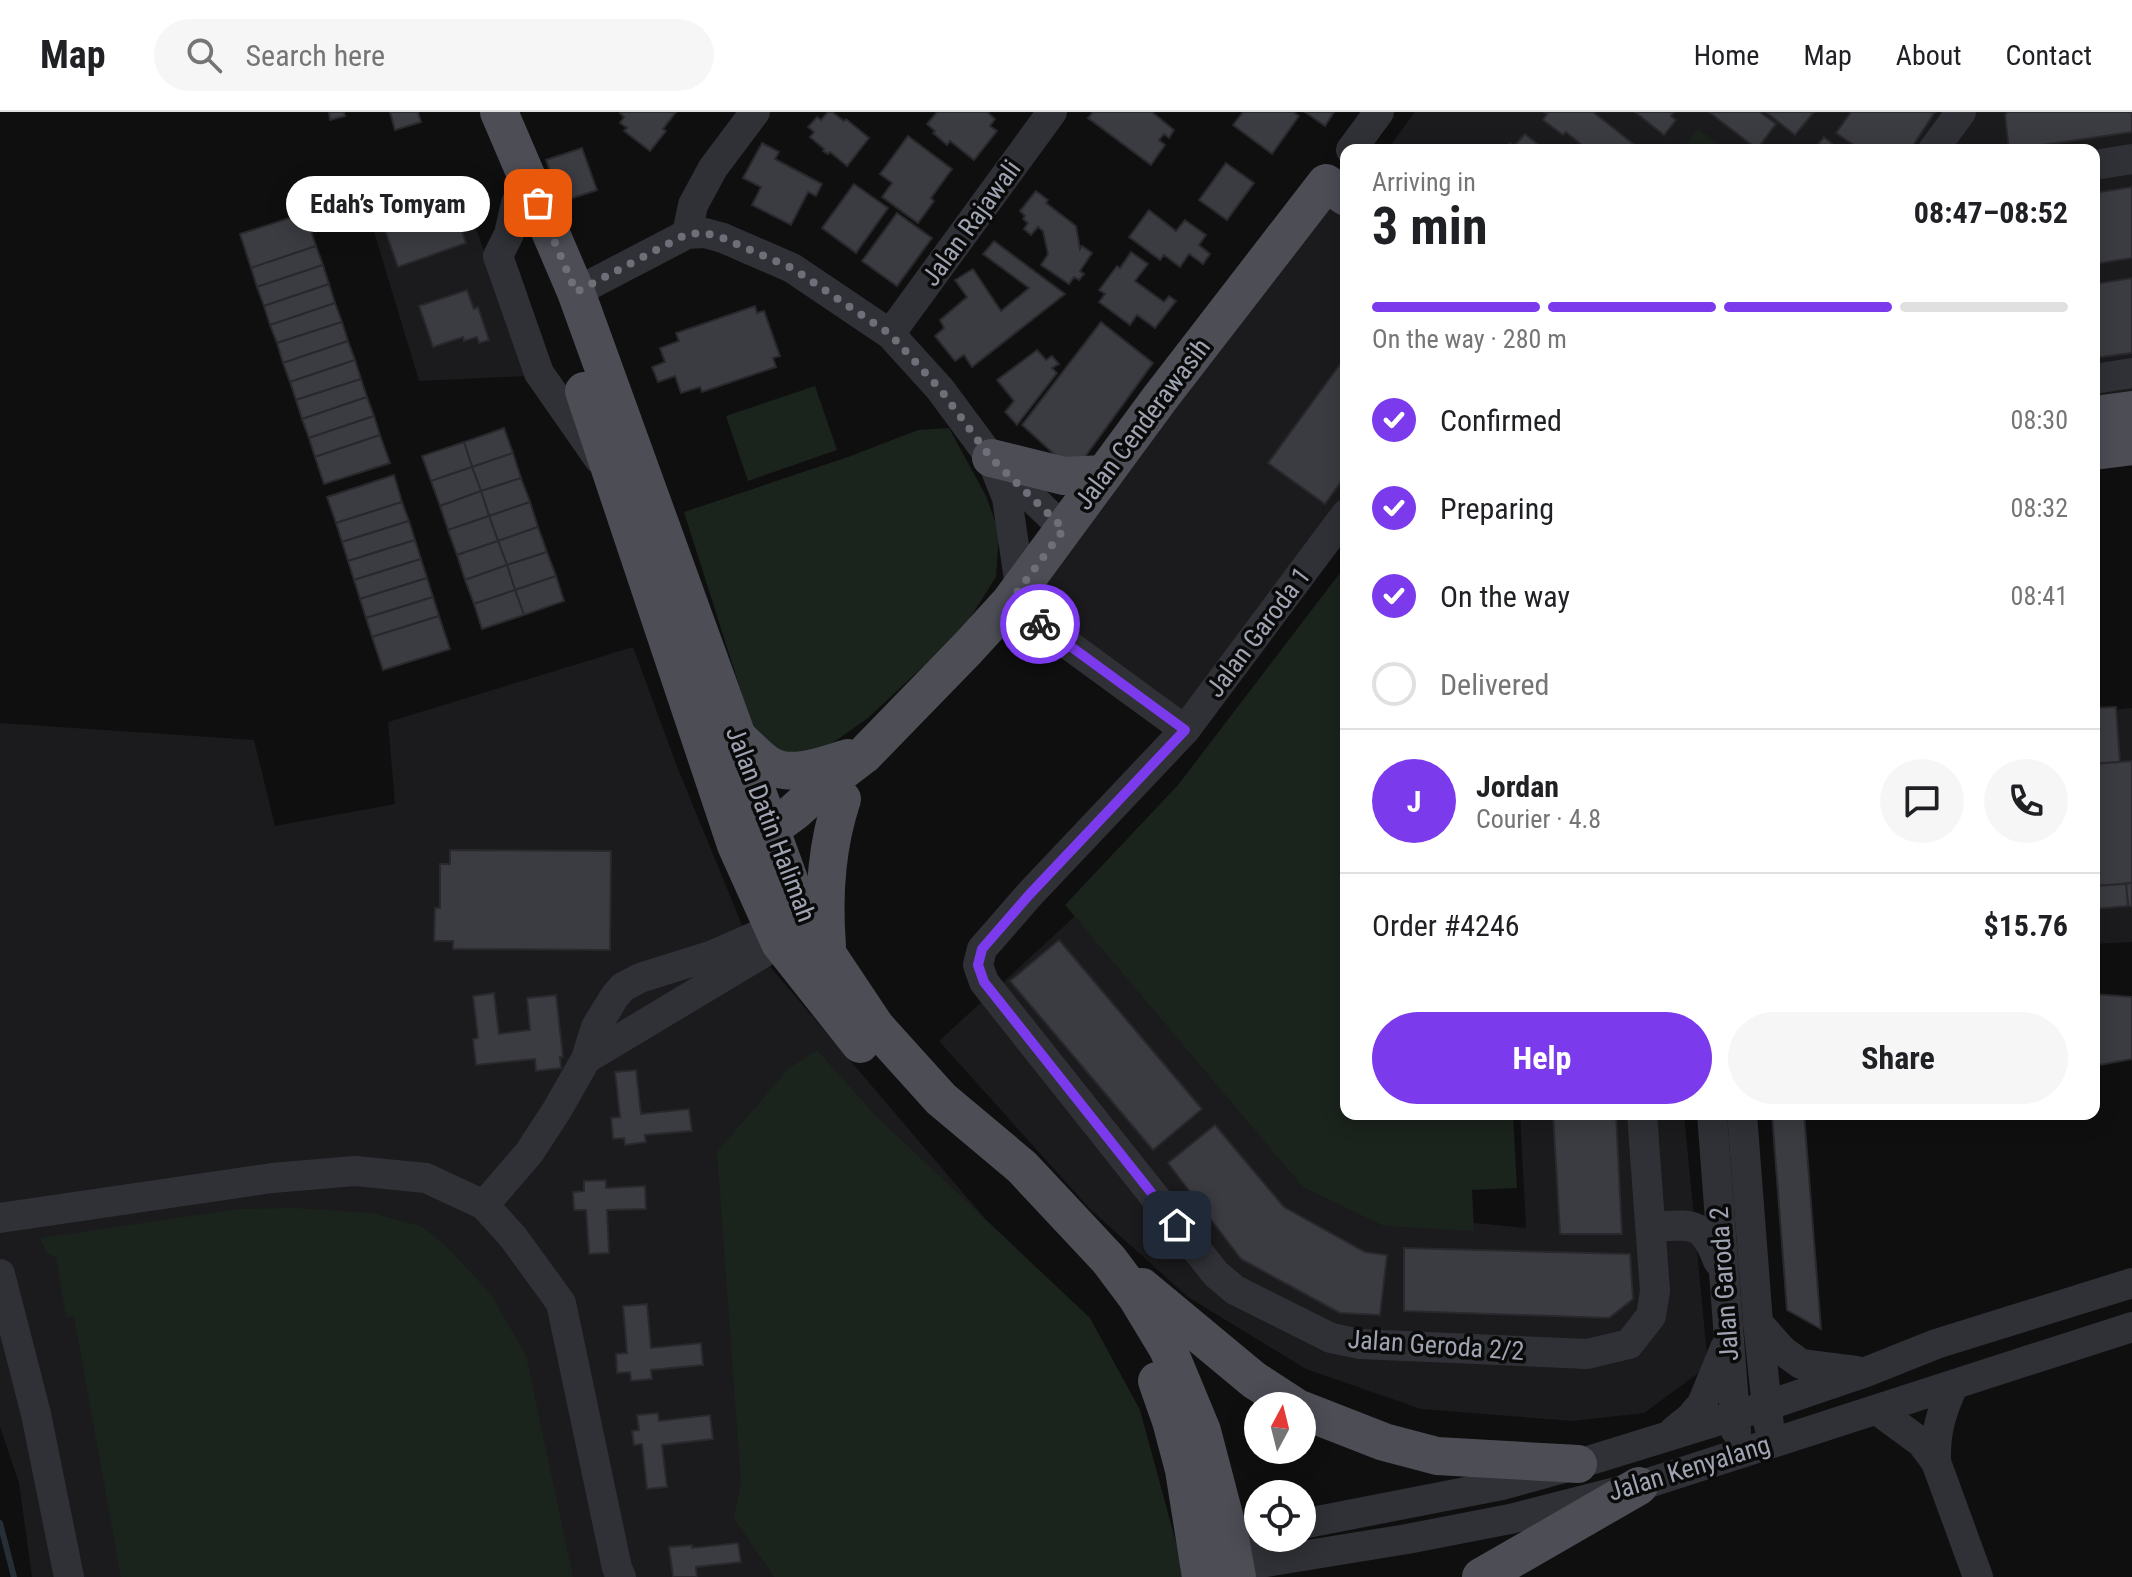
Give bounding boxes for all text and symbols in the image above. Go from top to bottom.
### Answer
search box [154,19,714,91]
text: Map [40,33,106,77]
icon: search [182,33,226,77]
text: Search here [246,38,385,73]
text: Home [1694,39,1759,72]
text: Map [1803,39,1852,72]
text: About [1896,39,1962,72]
text: Contact [2006,39,2092,72]
street label: Jalan Rajawali [915,154,1027,292]
text: Arriving in [1372,167,1476,197]
pin [504,169,572,237]
callout: Edah’s Tomyam [286,175,490,231]
icon: bag [516,181,560,225]
text: Edah’s Tomyam [310,189,466,219]
text: 08:47–08:52 [1914,195,2068,230]
text: 3 min [1372,196,1488,257]
text: On the way · 280 m [1372,324,1567,354]
street label: Jalan Cenderawasih [1068,333,1216,515]
icon: check [1372,398,1416,442]
text: Confirmed [1440,403,1562,438]
text: 08:30 [2011,405,2068,435]
icon: check [1372,486,1416,530]
text: Preparing [1440,491,1554,526]
text: 08:32 [2011,493,2068,523]
street label: Jalan Garoda 1 [1199,561,1317,703]
icon: check [1372,574,1416,618]
text: On the way [1440,579,1570,614]
text: 08:41 [2011,581,2068,611]
courier [1000,584,1080,664]
icon: bike [1018,602,1062,646]
text: Delivered [1440,667,1549,702]
street label: Jalan Datin Halimah [720,722,822,926]
button: chat [1880,759,1964,843]
button: phone [1984,759,2068,843]
text: Jordan [1476,769,1559,804]
text: J [1407,784,1421,819]
text: Courier · 4.8 [1476,804,1601,834]
text: Order #4246 [1372,908,1520,943]
text: $15.76 [1983,908,2068,943]
button: Help [1372,1012,1712,1104]
button: Share [1728,1012,2068,1104]
pin [1143,1191,1211,1259]
icon: home [1155,1203,1199,1247]
street label: Jalan Garoda 2 [1704,1206,1744,1362]
street label: Jalan Geroda 2/2 [1347,1324,1525,1366]
north arrow [1244,1392,1316,1464]
map controls [1244,1392,1316,1552]
street label: Jalan Kenyalang [1604,1429,1774,1507]
button: locate [1244,1480,1316,1552]

